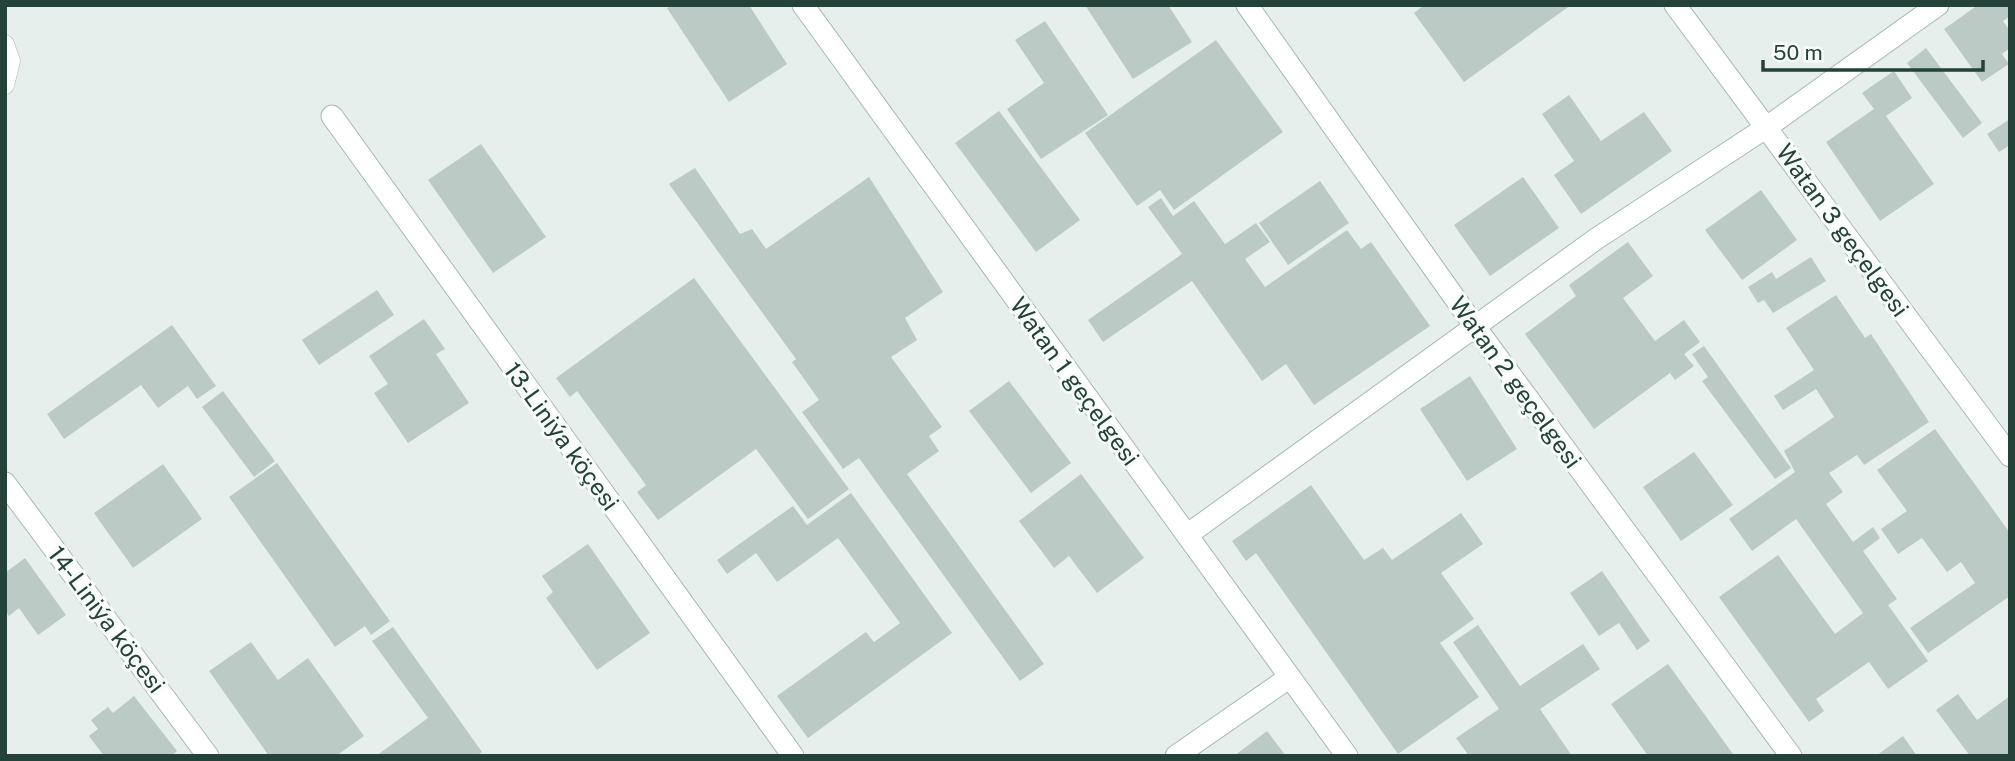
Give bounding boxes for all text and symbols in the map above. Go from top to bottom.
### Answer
scale bar [1763,28,1983,72]
text: 50 m [1773,40,1823,65]
street label: Watan 3 geçelgesi [1771,138,1915,322]
street label: Watan 2 geçelgesi [1444,291,1588,473]
street label: Watan 1 geçelgesi [1005,292,1145,470]
street label: 13-Liniýa köçesi [499,356,625,516]
street label: 14-Liniýa köçesi [43,540,171,698]

